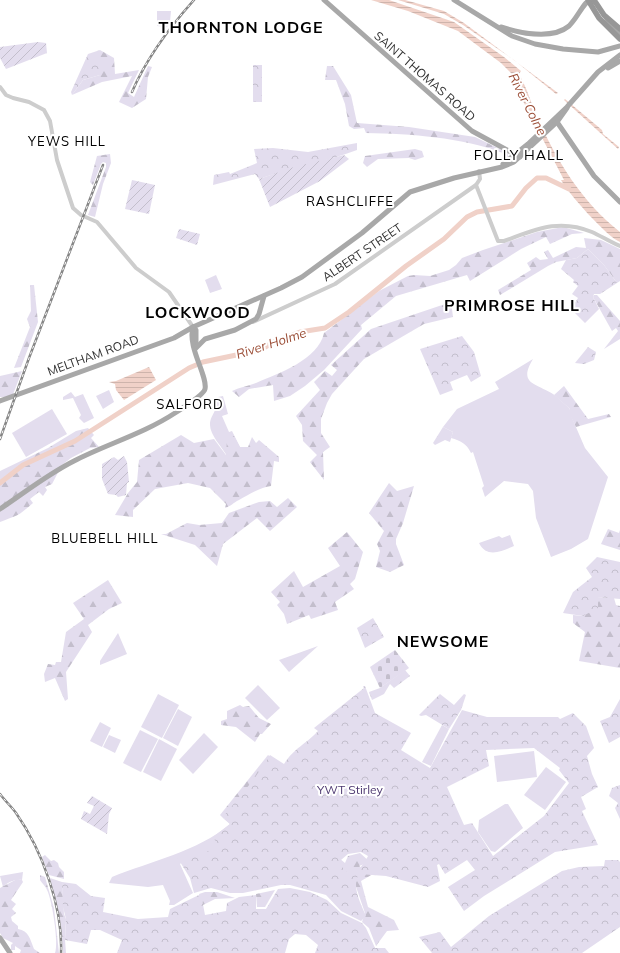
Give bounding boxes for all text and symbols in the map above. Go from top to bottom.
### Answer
district label: THORNTON LODGE [159,17,323,37]
street label: SAINT THOMAS ROAD [371,28,479,124]
water label: River Colne [505,70,551,138]
district label: YEWS HILL [27,133,106,149]
district label: FOLLY HALL [474,146,564,164]
district label: RASHCLIFFE [306,193,394,209]
street label: ALBERT STREET [319,219,405,284]
district label: PRIMROSE HILL [444,295,580,315]
district label: LOCKWOOD [145,302,251,322]
water label: River Holme [234,324,308,362]
street label: MELTHAM ROAD [45,331,141,378]
district label: SALFORD [156,396,224,412]
district label: BLUEBELL HILL [51,530,159,546]
district label: NEWSOME [397,631,489,651]
park label: YWT Stirley [316,782,384,797]

